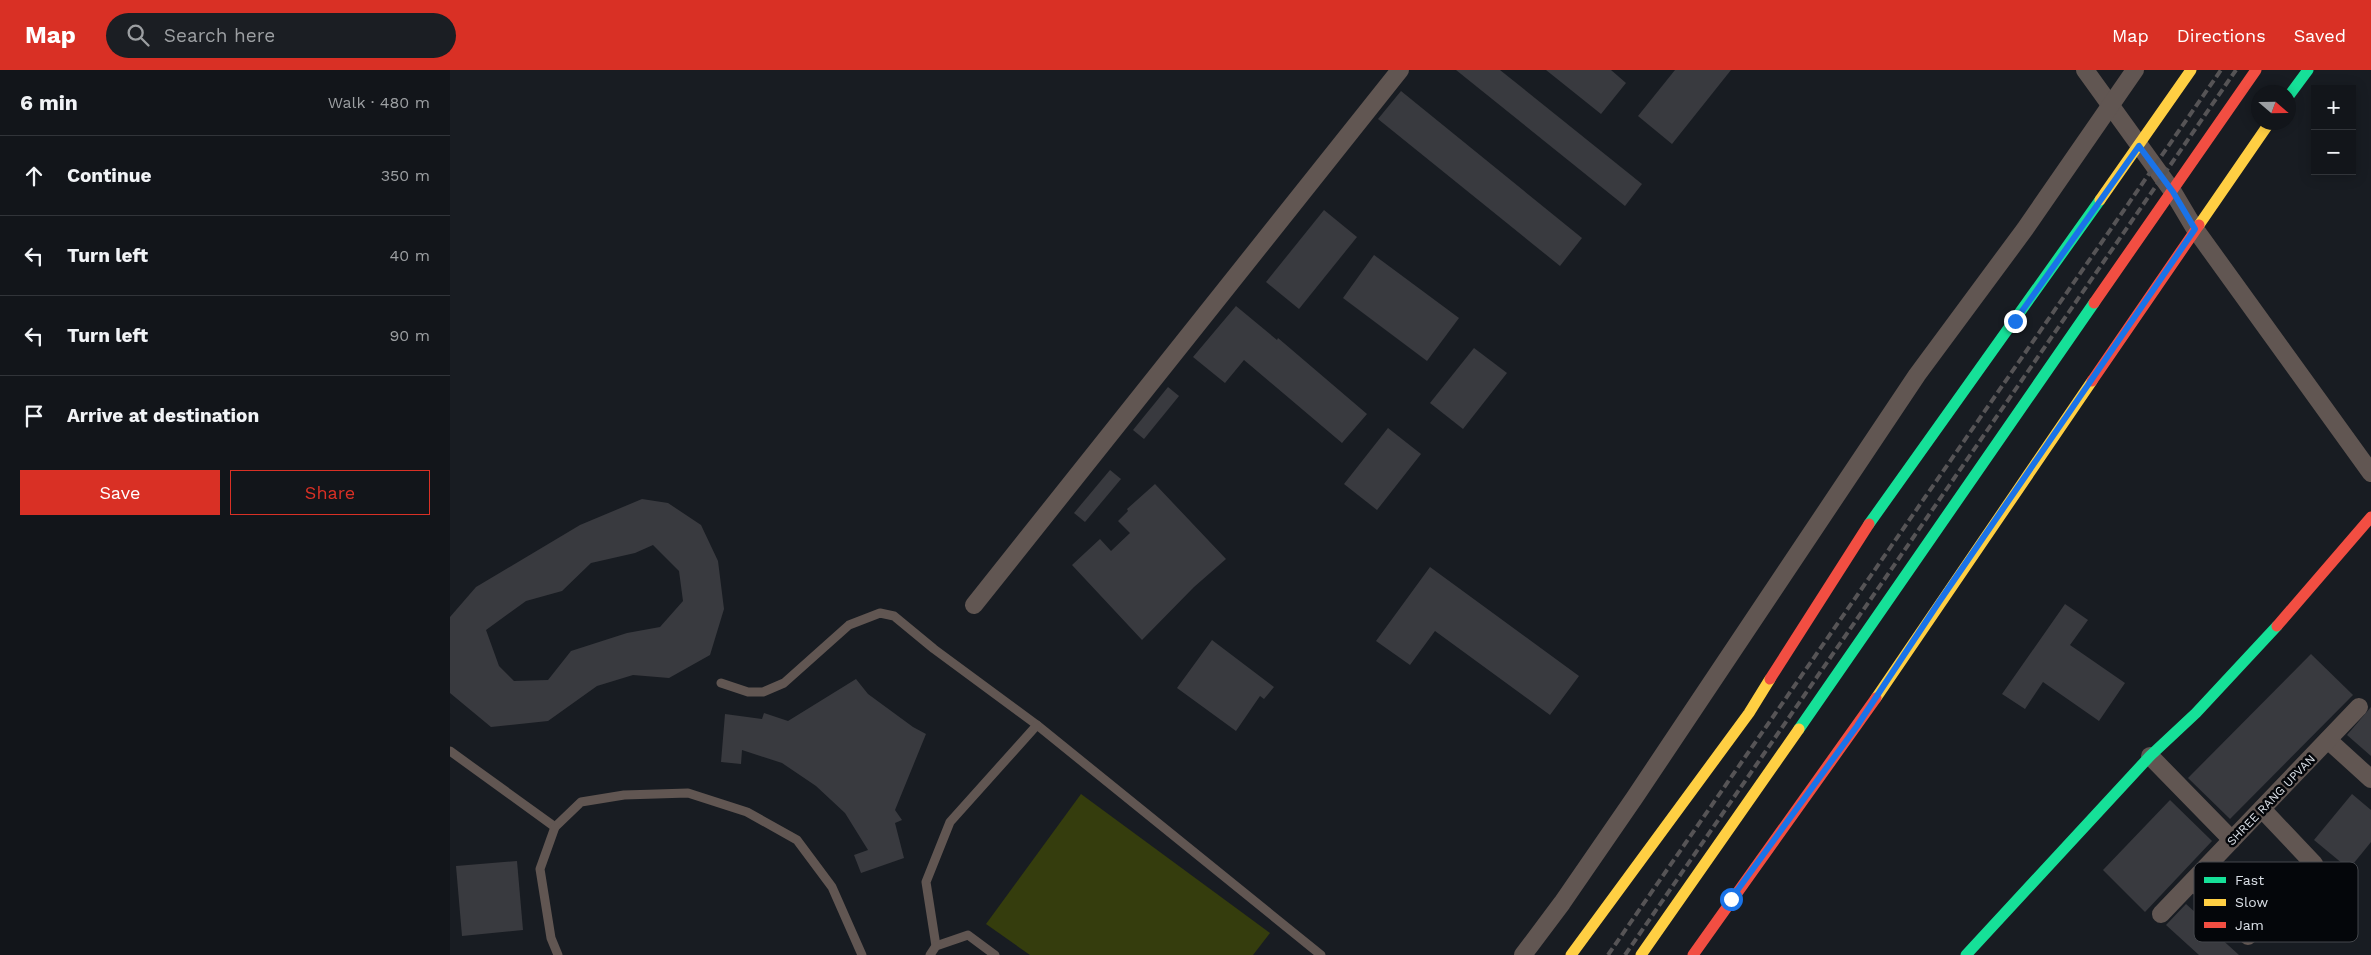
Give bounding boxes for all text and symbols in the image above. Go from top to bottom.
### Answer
search box [106,13,456,58]
text: Map [25,21,76,49]
icon: search [124,21,152,49]
text: Search here [164,24,275,47]
text: Map [2112,25,2149,46]
text: Directions [2177,25,2266,46]
text: Saved [2294,25,2346,46]
north arrow [2251,85,2296,130]
map controls [2311,85,2356,175]
button: + [2311,85,2356,130]
text: 6 min [20,90,78,115]
text: Walk · 480 m [328,93,430,112]
button: − [2311,130,2356,175]
icon: ahead [20,162,48,190]
text: Continue [67,164,151,187]
text: 350 m [381,166,430,185]
icon: left [20,242,48,270]
text: Turn left [67,244,148,267]
text: 40 m [390,246,430,265]
route end [2004,310,2027,333]
icon: left [20,322,48,350]
text: Turn left [67,324,148,347]
text: 90 m [389,326,430,345]
icon: arrive [20,402,48,430]
text: Arrive at destination [67,404,259,427]
button: Save [20,470,220,515]
button: Share [230,470,430,515]
street label: SHREE RANG UPVAN [2224,752,2318,848]
legend [2194,862,2358,942]
text: Fast [2235,872,2264,888]
route start [1720,888,1743,911]
text: Slow [2235,894,2268,910]
text: Jam [2235,917,2264,933]

